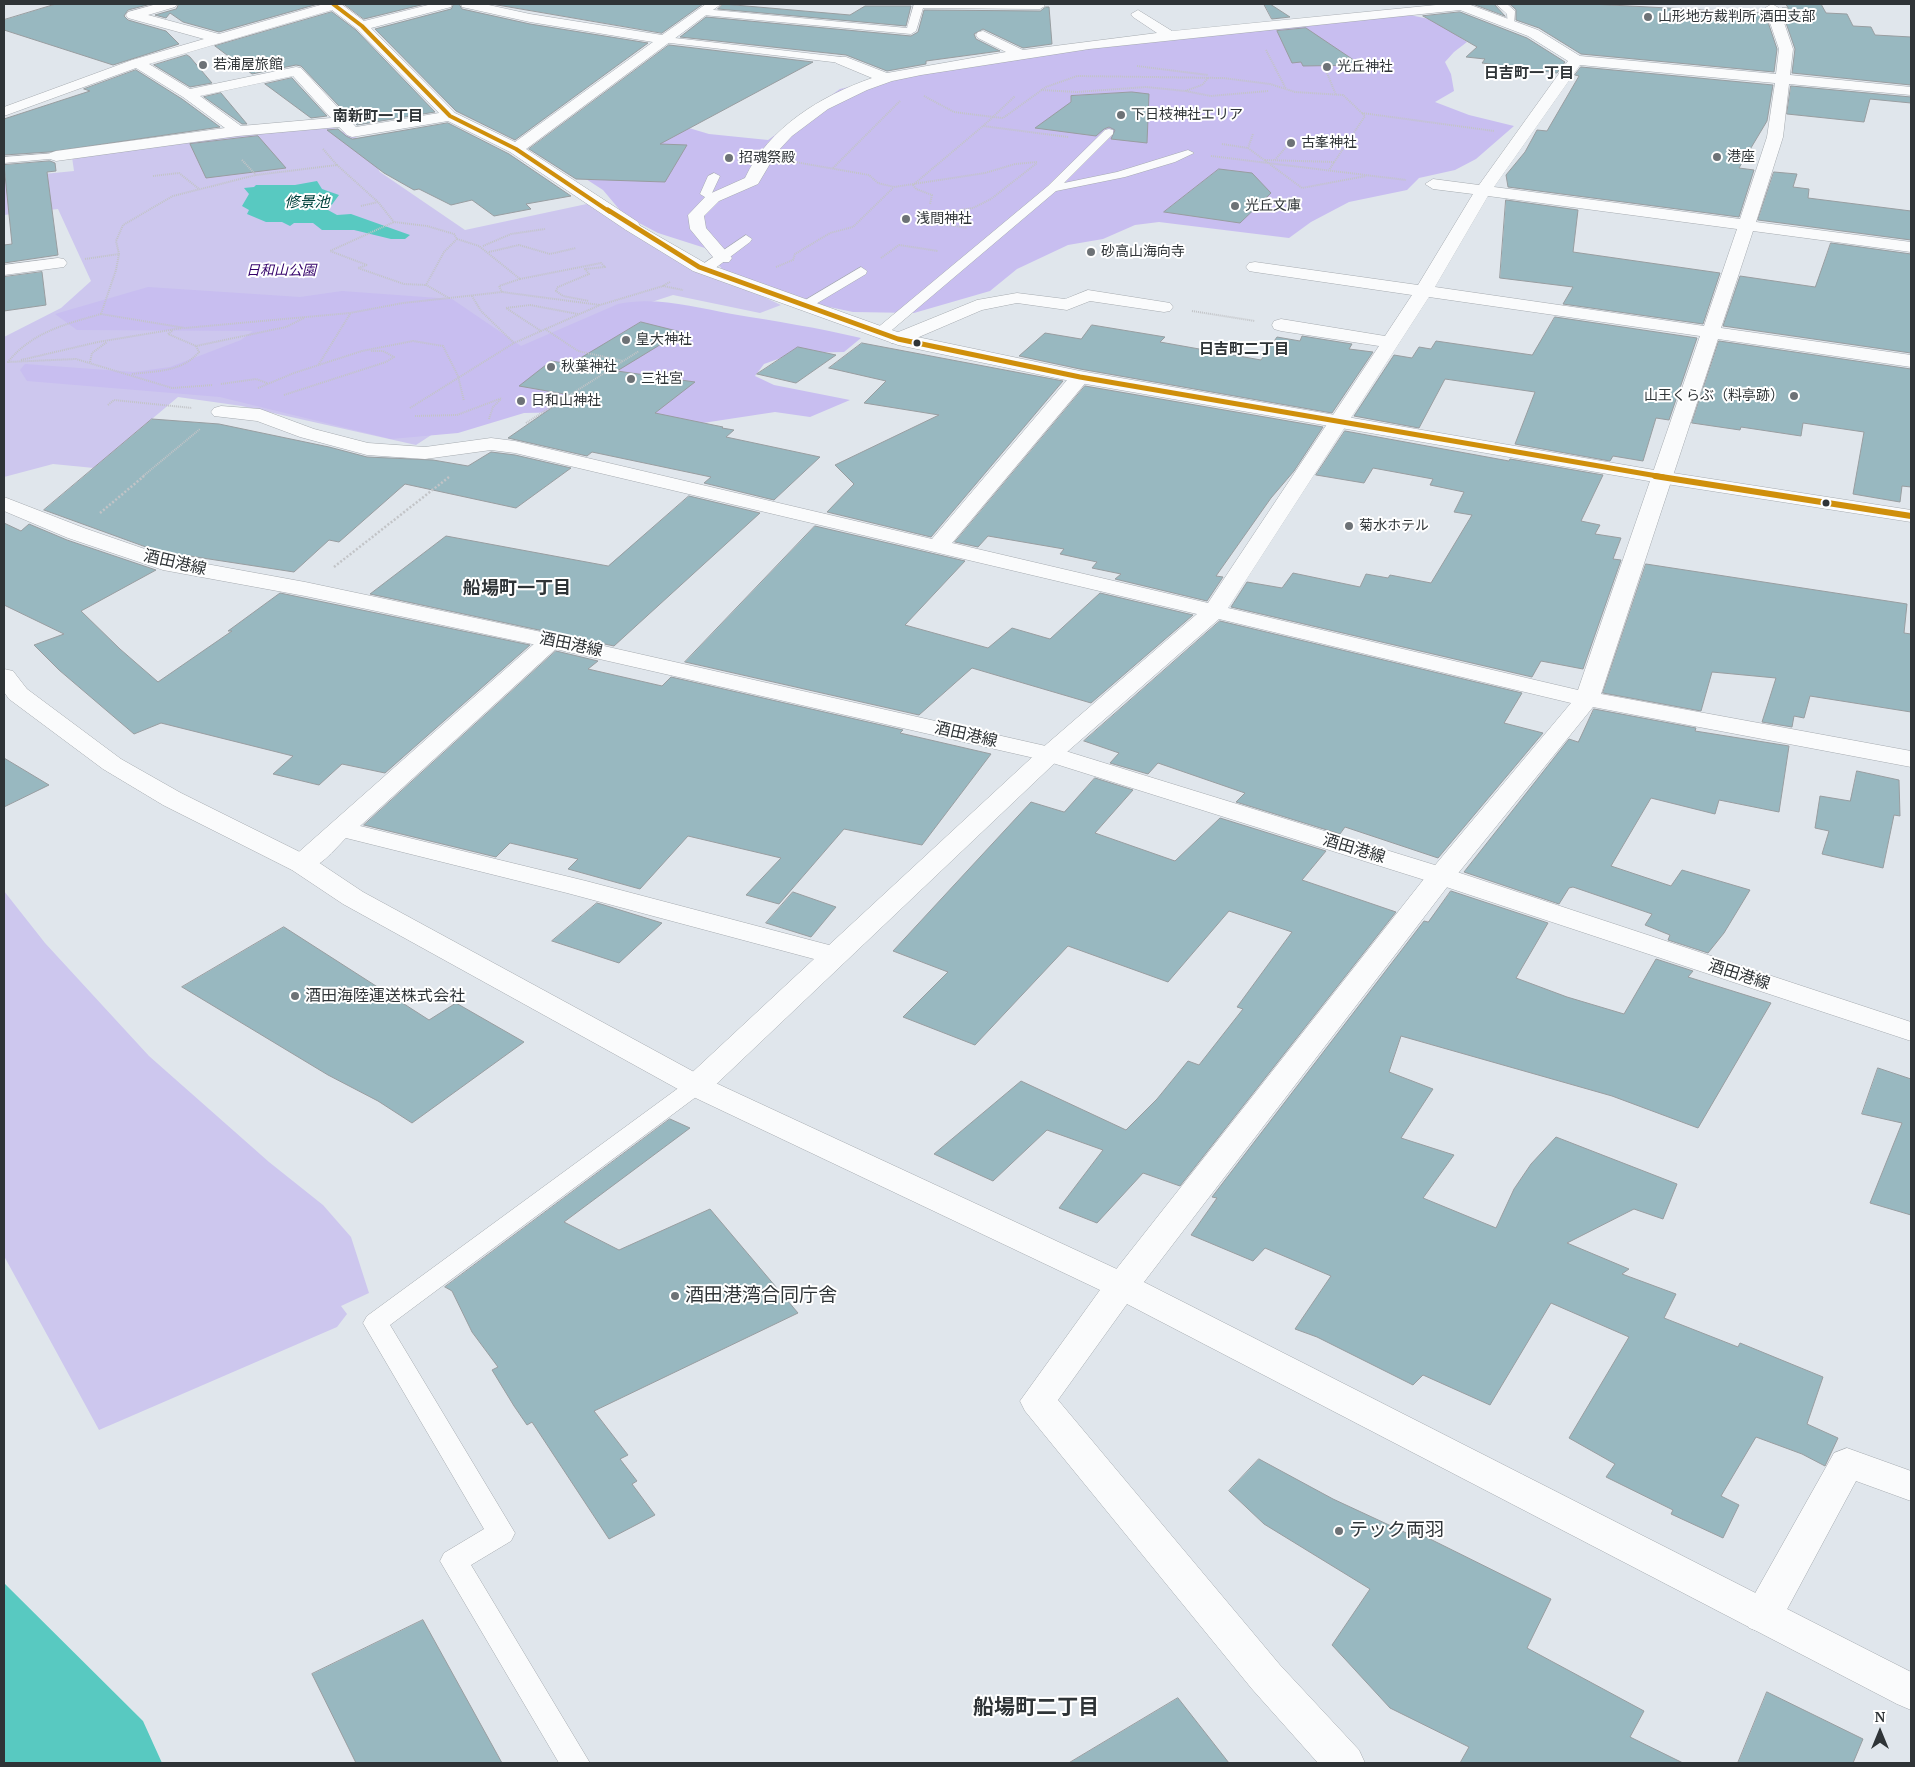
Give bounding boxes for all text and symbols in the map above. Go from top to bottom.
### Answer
place label: 山形地方裁判所 酒田支部 [1658,9,1815,25]
marker: 山形地方裁判所 酒田支部 [1642,11,1654,23]
place label: 若浦屋旅館 [213,57,283,73]
marker: 若浦屋旅館 [197,59,209,71]
place label: 光丘神社 [1337,59,1393,75]
marker: 光丘神社 [1321,61,1333,73]
district label: 日吉町一丁目 [1484,65,1574,83]
place label: 下日枝神社エリア [1131,107,1243,123]
district label: 南新町一丁目 [333,108,423,126]
marker: 下日枝神社エリア [1115,109,1127,121]
place label: 古峯神社 [1301,135,1357,151]
marker: 古峯神社 [1285,137,1297,149]
place label: 港座 [1727,149,1755,165]
place label: 招魂祭殿 [739,150,795,166]
marker: 港座 [1711,151,1723,163]
marker: 招魂祭殿 [723,152,735,164]
water label: 修景池 [285,194,329,212]
place label: 光丘文庫 [1245,198,1301,214]
marker: 光丘文庫 [1229,200,1241,212]
place label: 浅間神社 [916,211,972,227]
marker: 浅間神社 [900,213,912,225]
place label: 砂高山海向寺 [1101,244,1185,260]
marker: 砂高山海向寺 [1085,246,1097,258]
park label: 日和山公園 [246,263,316,279]
place label: 皇大神社 [636,332,692,348]
marker: 皇大神社 [620,334,632,346]
unlabelled marker [912,338,922,348]
district label: 日吉町二丁目 [1199,341,1289,359]
place label: 秋葉神社 [561,359,617,375]
marker: 秋葉神社 [545,361,557,373]
place label: 三社宮 [641,371,683,387]
marker: 三社宮 [625,373,637,385]
place label: 山王くらぶ（料亭跡） [1644,388,1784,404]
marker: 山王くらぶ（料亭跡） [1788,390,1800,402]
place label: 日和山神社 [531,393,601,409]
marker: 日和山神社 [515,395,527,407]
unlabelled marker [1821,498,1831,508]
place label: 菊水ホテル [1359,518,1429,534]
marker: 菊水ホテル [1343,520,1355,532]
street label: 酒田港線 [142,546,208,580]
district label: 船場町一丁目 [463,578,571,600]
street label: 酒田港線 [538,629,604,661]
street label: 酒田港線 [933,718,999,752]
street label: 酒田港線 [1321,830,1387,868]
street label: 酒田港線 [1706,956,1772,994]
place label: 酒田海陸運送株式会社 [305,986,465,1006]
marker: 酒田海陸運送株式会社 [289,990,301,1002]
place label: 酒田港湾合同庁舎 [685,1285,837,1307]
marker: 酒田港湾合同庁舎 [669,1290,681,1302]
place label: テック両羽 [1349,1520,1444,1542]
marker: テック両羽 [1333,1525,1345,1537]
district label: 船場町二丁目 [973,1695,1099,1721]
north arrow [1855,1707,1905,1757]
text: N [1875,1707,1885,1726]

